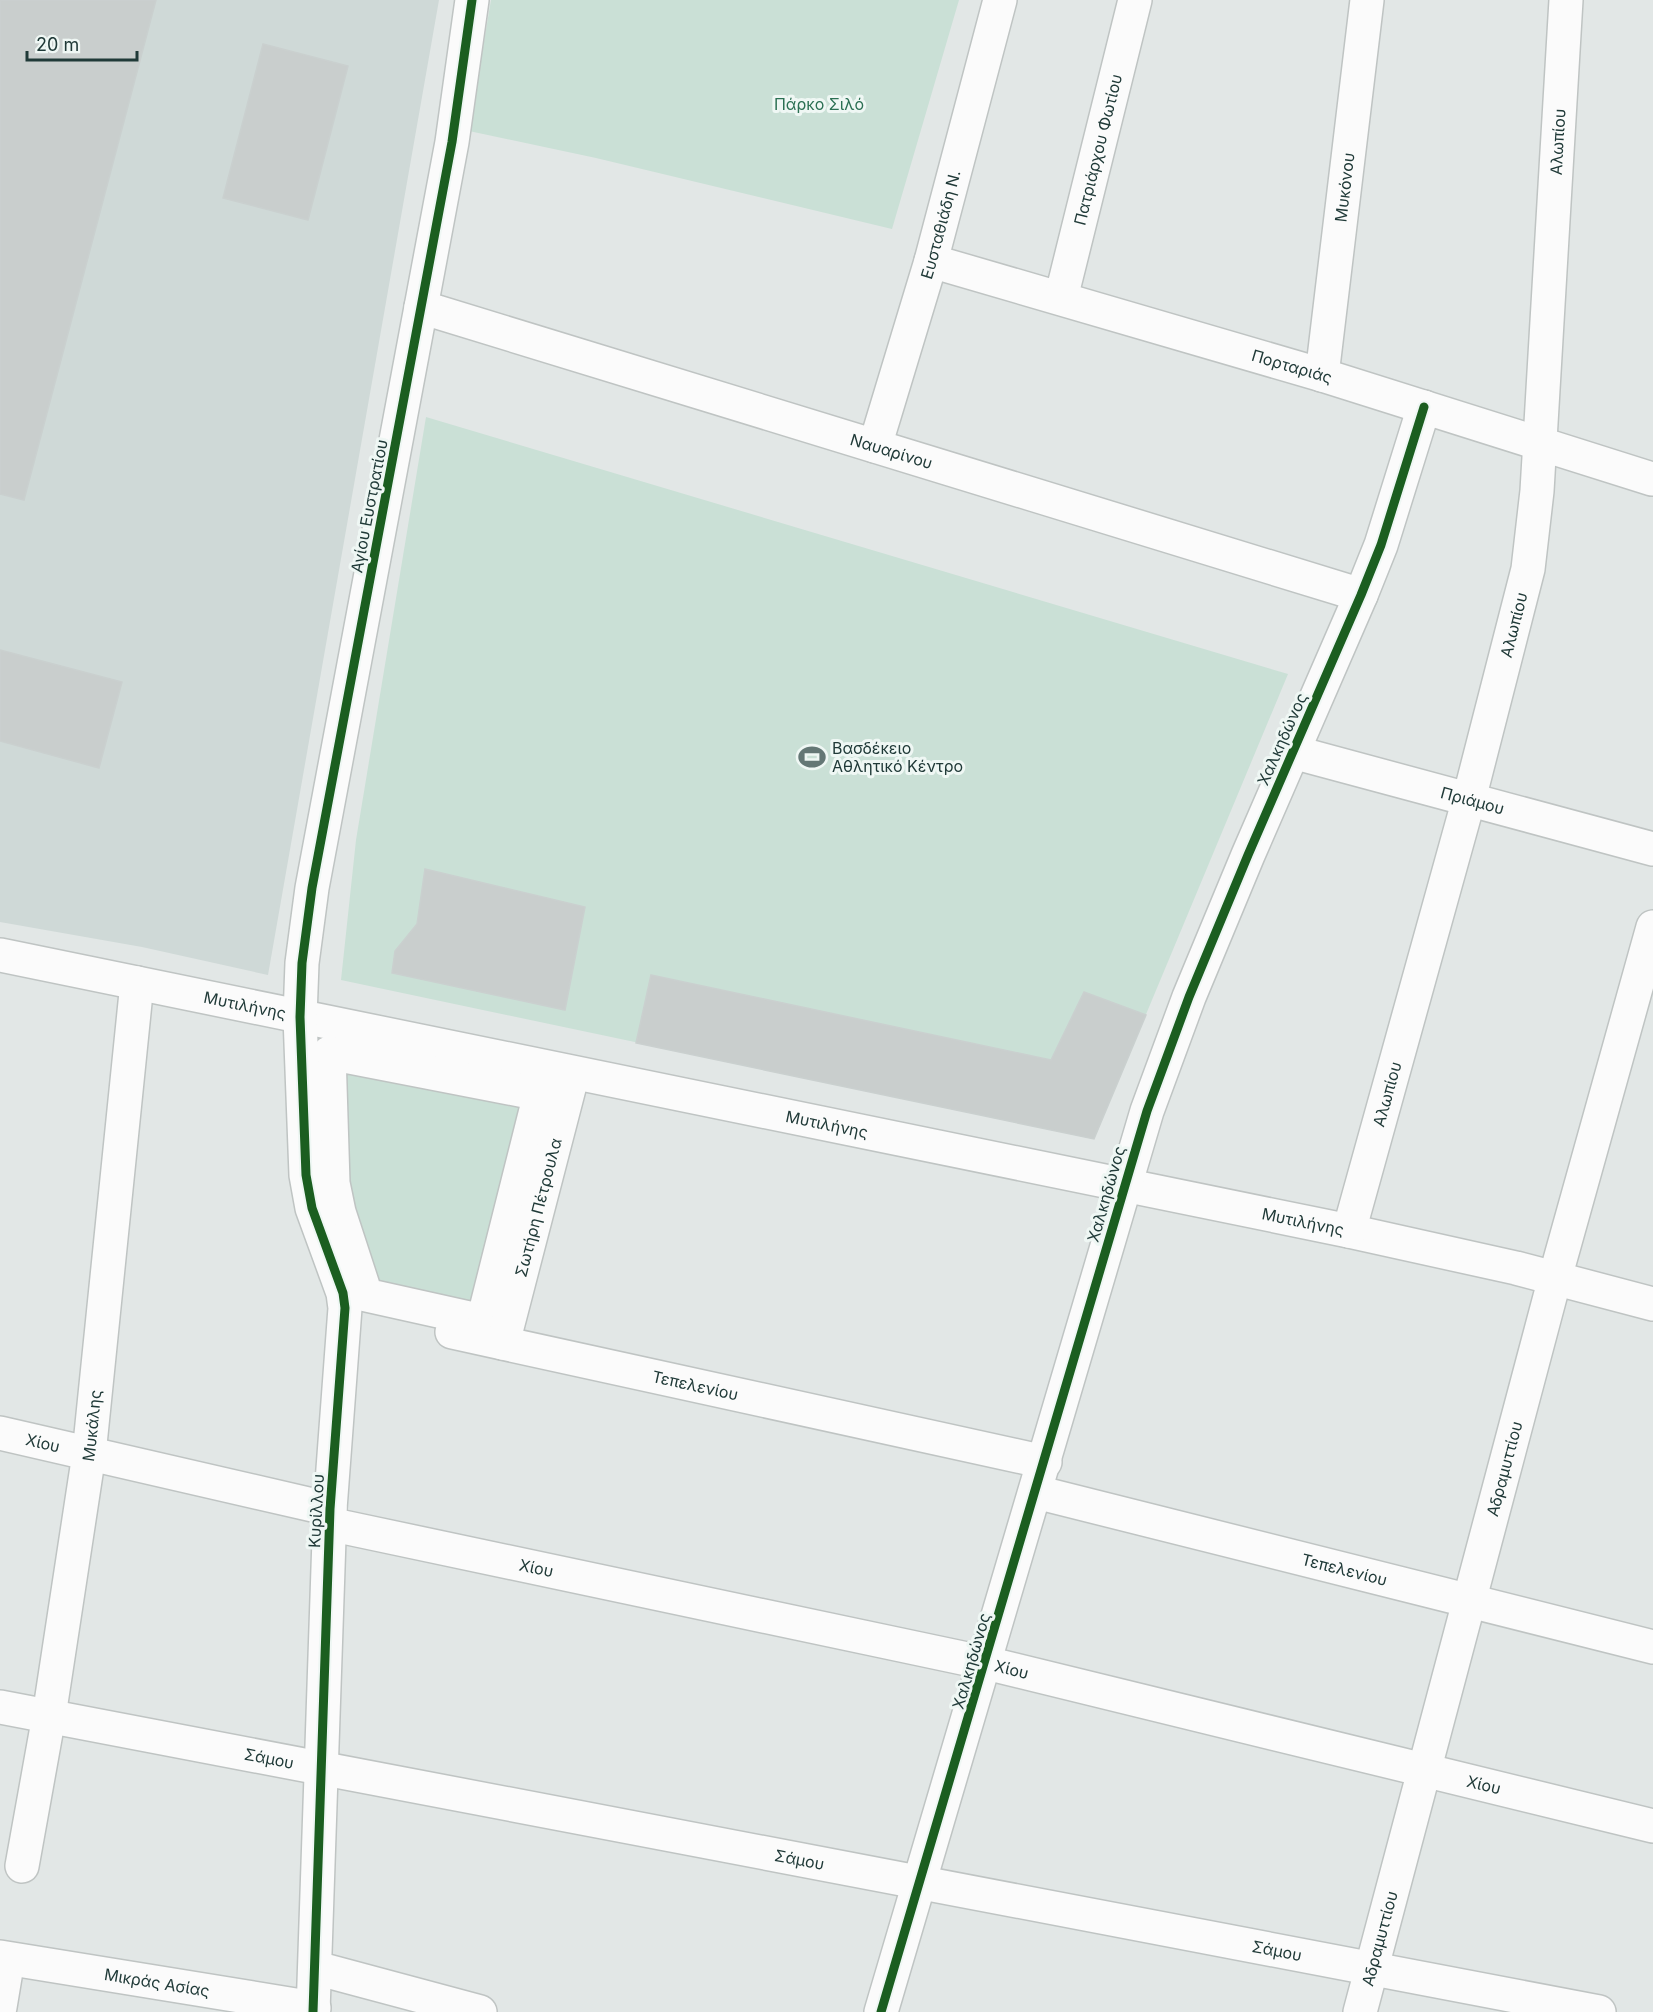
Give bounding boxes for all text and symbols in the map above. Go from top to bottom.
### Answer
scale bar [27,24,136,62]
text: 20 m [36,34,79,55]
street label: Πατριάρχου Φωτίου [1069,72,1126,227]
park label: Πάρκο Σιλό [774,94,864,114]
street label: Αλωπίου [1546,108,1570,176]
street label: Μυκόνου [1330,152,1359,223]
street label: Ευσταθιάδη Ν. [916,168,965,281]
street label: Πορταριάς [1249,345,1335,388]
street label: Ναυαρίνου [848,429,935,473]
street label: Αγίου Ευστρατίου [346,438,392,574]
street label: Αλωπίου [1496,590,1532,660]
street label: Χαλκηδώνος [1253,690,1311,788]
place label: Βασδέκειο Αθλητικό Κέντρο [832,738,963,776]
sports icon: Βασδέκειο Αθλητικό Κέντρο [797,742,827,772]
street label: Πριάμου [1439,782,1507,819]
street label: Μυτιλήνης [202,987,288,1023]
street label: Αλωπίου [1368,1059,1406,1129]
street label: Μυτιλήνης [784,1106,870,1142]
street label: Σωτήρη Πέτρουλα [511,1136,566,1279]
street label: Χαλκηδώνος [1083,1144,1129,1244]
street label: Μυτιλήνης [1260,1203,1346,1240]
street label: Τεπελενίου [650,1366,740,1404]
street label: Μυκάλης [78,1389,105,1463]
street label: Αδραμυττίου [1482,1419,1526,1519]
street label: Χίου [24,1429,62,1456]
street label: Κυρίλλου [304,1474,328,1548]
street label: Τεπελενίου [1300,1549,1389,1590]
street label: Χίου [518,1555,555,1581]
street label: Χαλκηδώνος [948,1611,994,1711]
street label: Χίου [993,1655,1031,1683]
street label: Σάμου [243,1744,296,1773]
street label: Χίου [1465,1771,1503,1798]
street label: Σάμου [773,1845,826,1874]
street label: Αδραμυττίου [1357,1889,1402,1988]
street label: Σάμου [1251,1936,1303,1965]
street label: Μικράς Ασίας [103,1964,211,2001]

